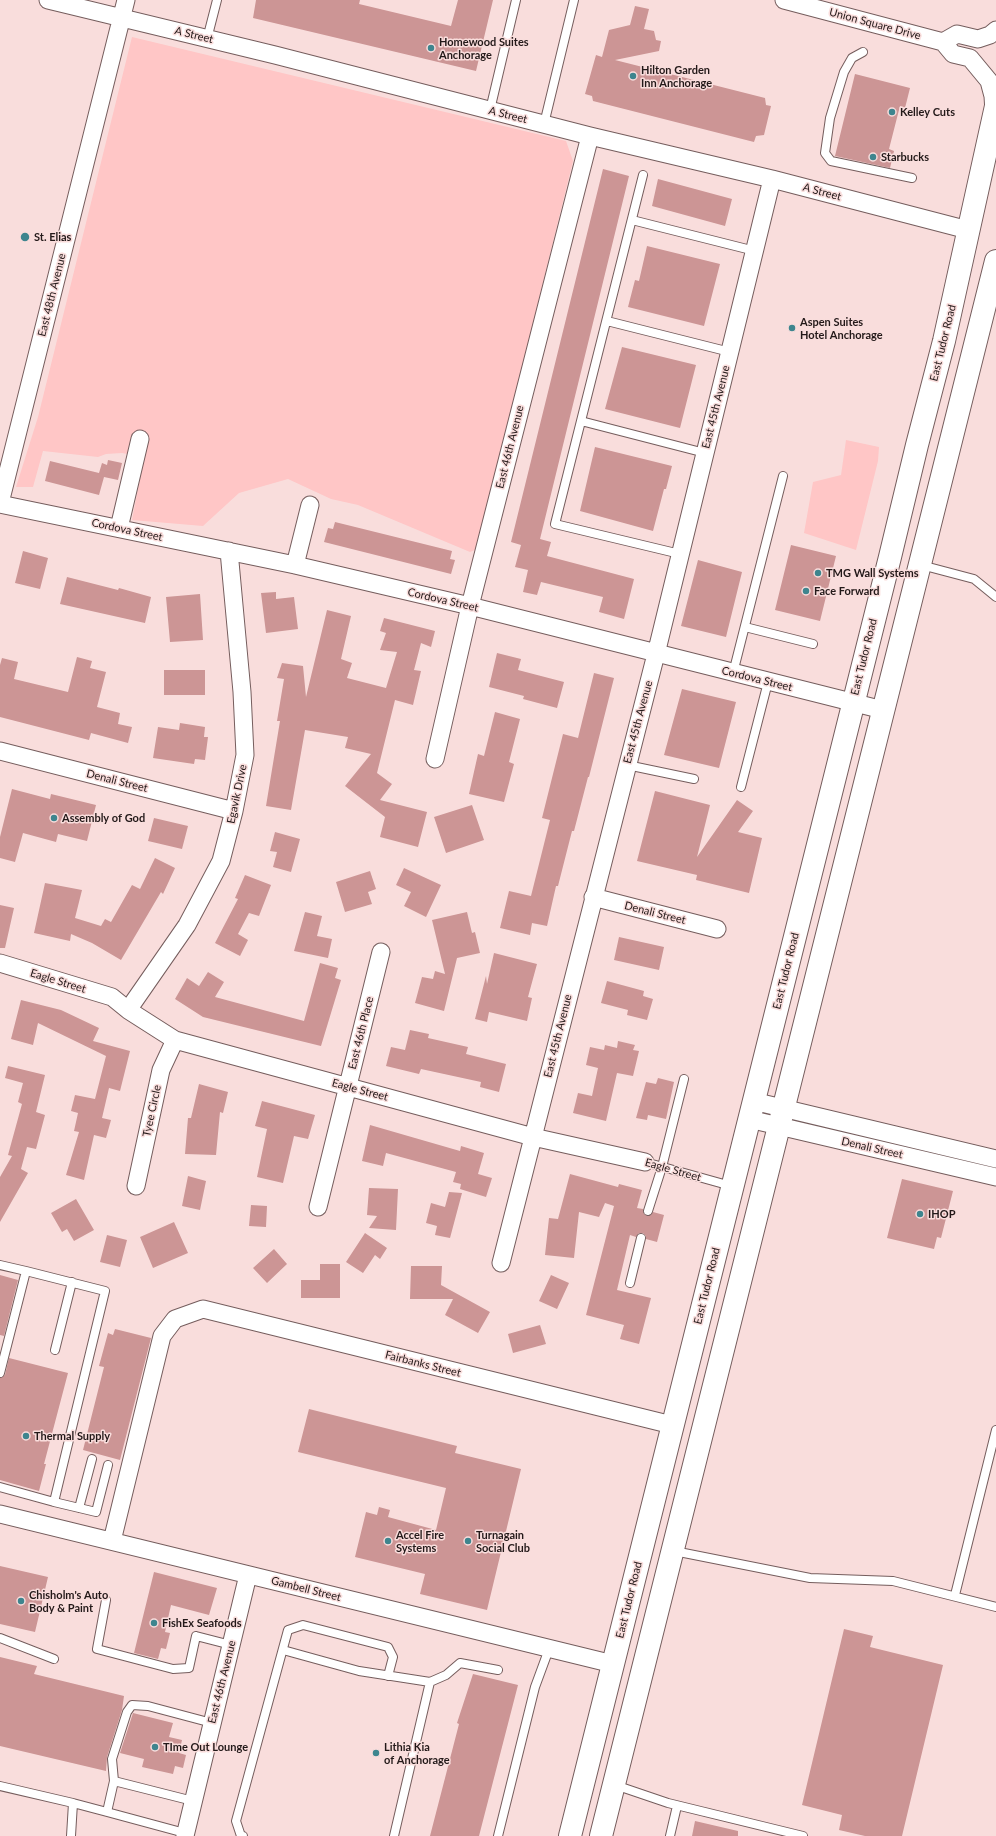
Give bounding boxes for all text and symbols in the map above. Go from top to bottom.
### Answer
street label: Union Square Drive [828,5,922,43]
street label: A Street [173,24,215,46]
place label: Homewood Suites Anchorage [439,35,529,61]
marker: Homewood Suites Anchorage [426,43,436,53]
place label: Hilton Garden Inn Anchorage [641,63,712,89]
marker: Hilton Garden Inn Anchorage [628,71,638,81]
street label: A Street [487,104,529,126]
place label: Kelley Cuts [900,105,955,119]
marker: Kelley Cuts [887,107,897,117]
place label: Starbucks [881,150,929,164]
marker: Starbucks [868,152,878,162]
street label: A Street [801,181,843,203]
place label: St. Elias [34,230,71,244]
marker: St. Elias [19,231,31,243]
street label: East 48th Avenue [35,252,69,338]
street label: East Tudor Road [927,303,959,383]
place label: Aspen Suites Hotel Anchorage [800,315,883,341]
marker: Aspen Suites Hotel Anchorage [787,323,797,333]
street label: East 45th Avenue [699,364,733,450]
street label: East 46th Avenue [493,404,527,490]
street label: Cordova Street [90,516,164,544]
place label: TMG Wall Systems [826,566,919,580]
marker: TMG Wall Systems [813,568,823,578]
place label: Face Forward [814,584,880,598]
street label: Cordova Street [406,585,480,615]
marker: Face Forward [801,586,811,596]
street label: East Tudor Road [848,617,880,697]
street label: Cordova Street [720,664,794,694]
street label: East 45th Avenue [621,679,655,765]
street label: Egavik Drive [224,763,250,825]
street label: Denali Street [85,767,149,795]
place label: Assembly of God [62,811,145,825]
marker: Assembly of God [49,813,59,823]
street label: Denali Street [623,899,687,927]
street label: East Tudor Road [770,931,802,1011]
street label: Eagle Street [29,966,87,996]
street label: East 45th Avenue [541,993,575,1079]
street label: East 46th Place [346,995,376,1071]
street label: Eagle Street [330,1076,390,1104]
street label: Tyee Circle [140,1084,164,1138]
street label: Denali Street [840,1135,904,1161]
street label: Eagle Street [643,1156,703,1184]
place label: IHOP [928,1207,955,1221]
marker: IHOP [915,1209,925,1219]
street label: East Tudor Road [691,1246,723,1326]
street label: Fairbanks Street [384,1348,462,1380]
place label: Thermal Supply [34,1429,110,1443]
marker: Thermal Supply [21,1431,31,1441]
place label: Accel Fire Systems [396,1528,444,1554]
place label: Turnagain Social Club [476,1528,530,1554]
marker: Accel Fire Systems [383,1536,393,1546]
marker: Turnagain Social Club [463,1536,473,1546]
street label: East Tudor Road [613,1560,645,1640]
street label: Gambell Street [270,1574,342,1604]
place label: Chisholm's Auto Body & Paint [29,1588,108,1614]
marker: Chisholm's Auto Body & Paint [16,1596,26,1606]
place label: FishEx Seafoods [162,1616,242,1630]
marker: FishEx Seafoods [149,1618,159,1628]
street label: East 46th Avenue [205,1639,239,1725]
place label: TIme Out Lounge [163,1740,248,1754]
place label: Lithia Kia of Anchorage [384,1740,450,1766]
marker: TIme Out Lounge [150,1742,160,1752]
marker: Lithia Kia of Anchorage [371,1748,381,1758]

